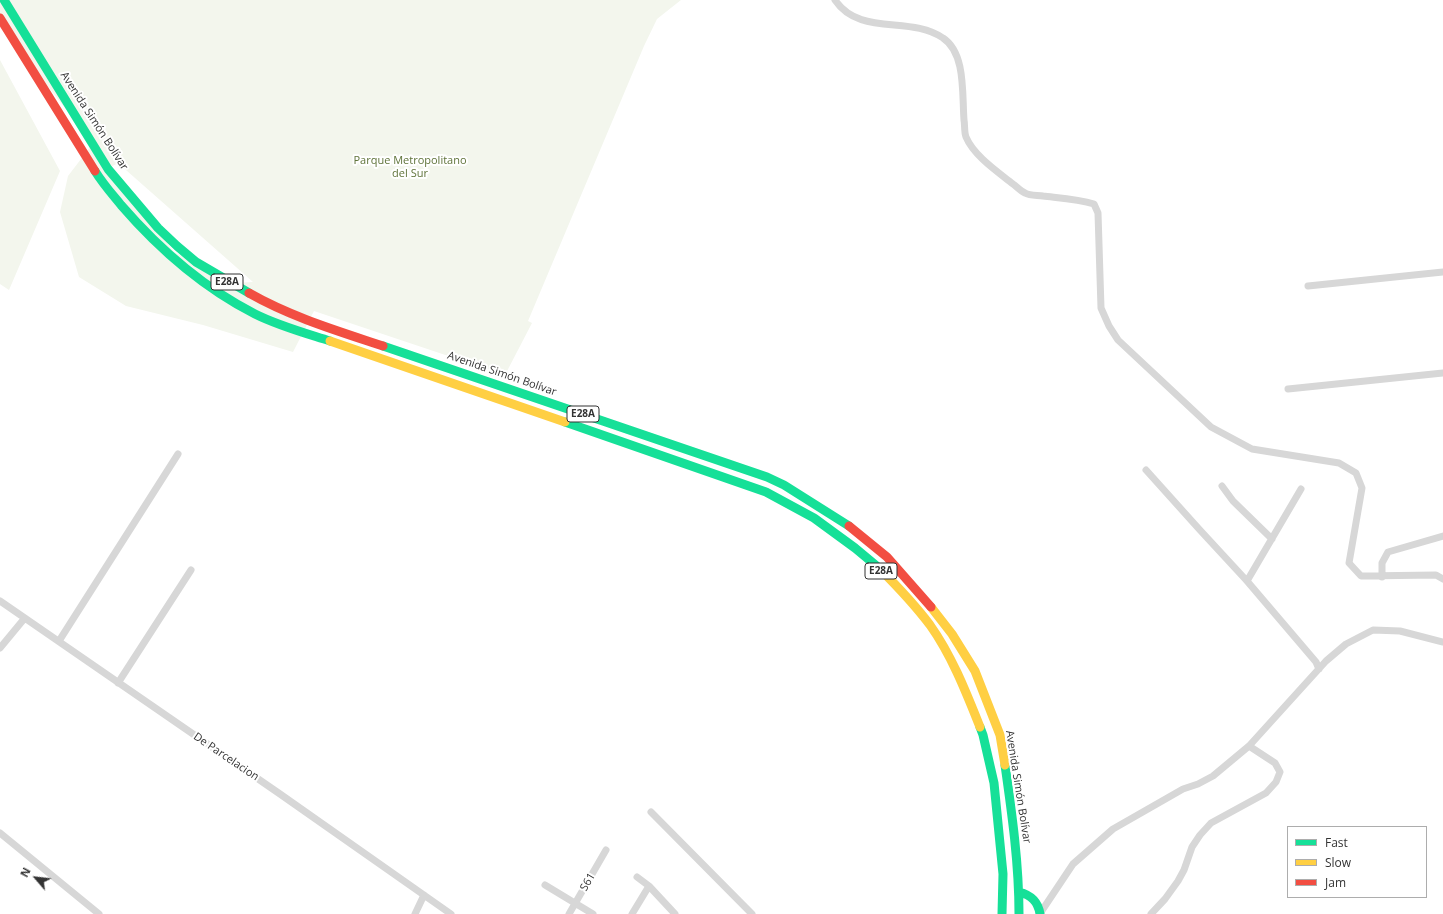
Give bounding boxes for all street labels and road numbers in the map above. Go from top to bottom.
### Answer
street label: Avenida Simón Bolívar [57,69,131,173]
road number: E28A [211,274,243,290]
street label: Avenida Simón Bolívar [446,349,558,399]
road number: E28A [567,406,599,422]
road number: E28A [865,563,897,579]
street label: Avenida Simón Bolívar [1003,729,1033,845]
street label: De Parcelacion [191,730,261,784]
street label: S61 [578,871,598,893]

